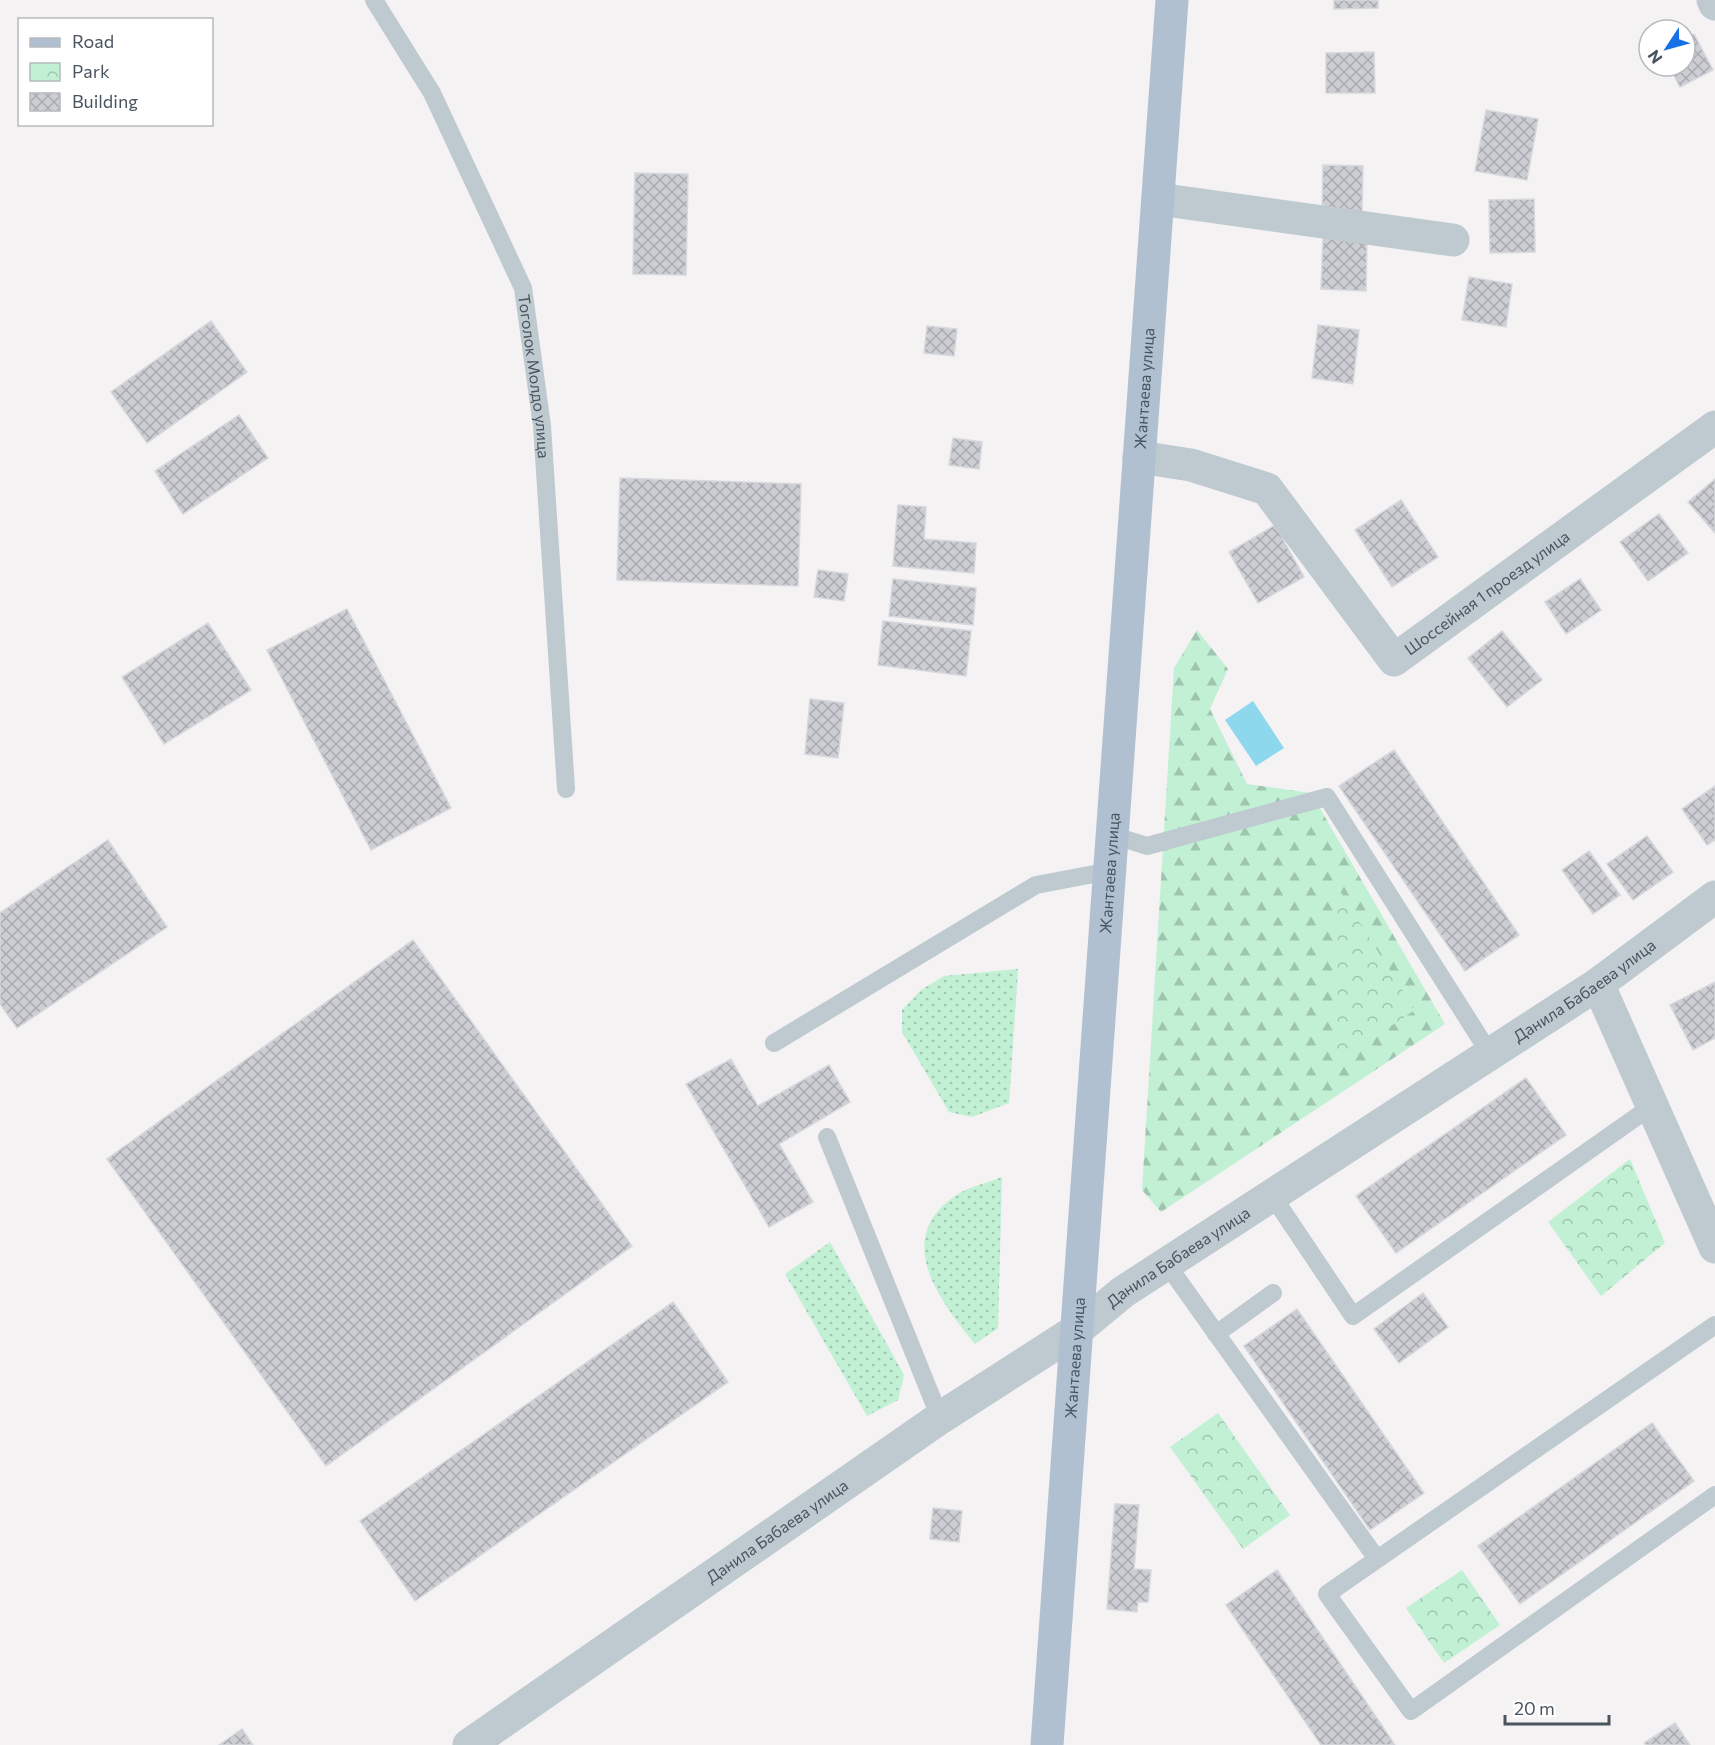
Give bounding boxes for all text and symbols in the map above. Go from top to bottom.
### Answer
legend [18,18,213,126]
north arrow [1637,18,1697,78]
text: Road [72,30,114,52]
text: N [1643,47,1666,68]
text: Park [72,60,110,82]
text: Building [72,90,138,112]
street label: Тоголок Молдо улица [515,293,554,459]
street label: Жантаева улица [1130,327,1158,450]
street label: Шоссейная 1 проезд улица [1400,526,1573,658]
street label: Жантаева улица [1095,812,1123,935]
street label: Данила Бабаева улица [1509,935,1659,1045]
street label: Данила Бабаева улица [1102,1202,1253,1311]
street label: Жантаева улица [1060,1296,1088,1419]
street label: Данила Бабаева улица [702,1475,851,1587]
scale bar [1505,1688,1608,1726]
text: 20 m [1514,1697,1555,1719]

